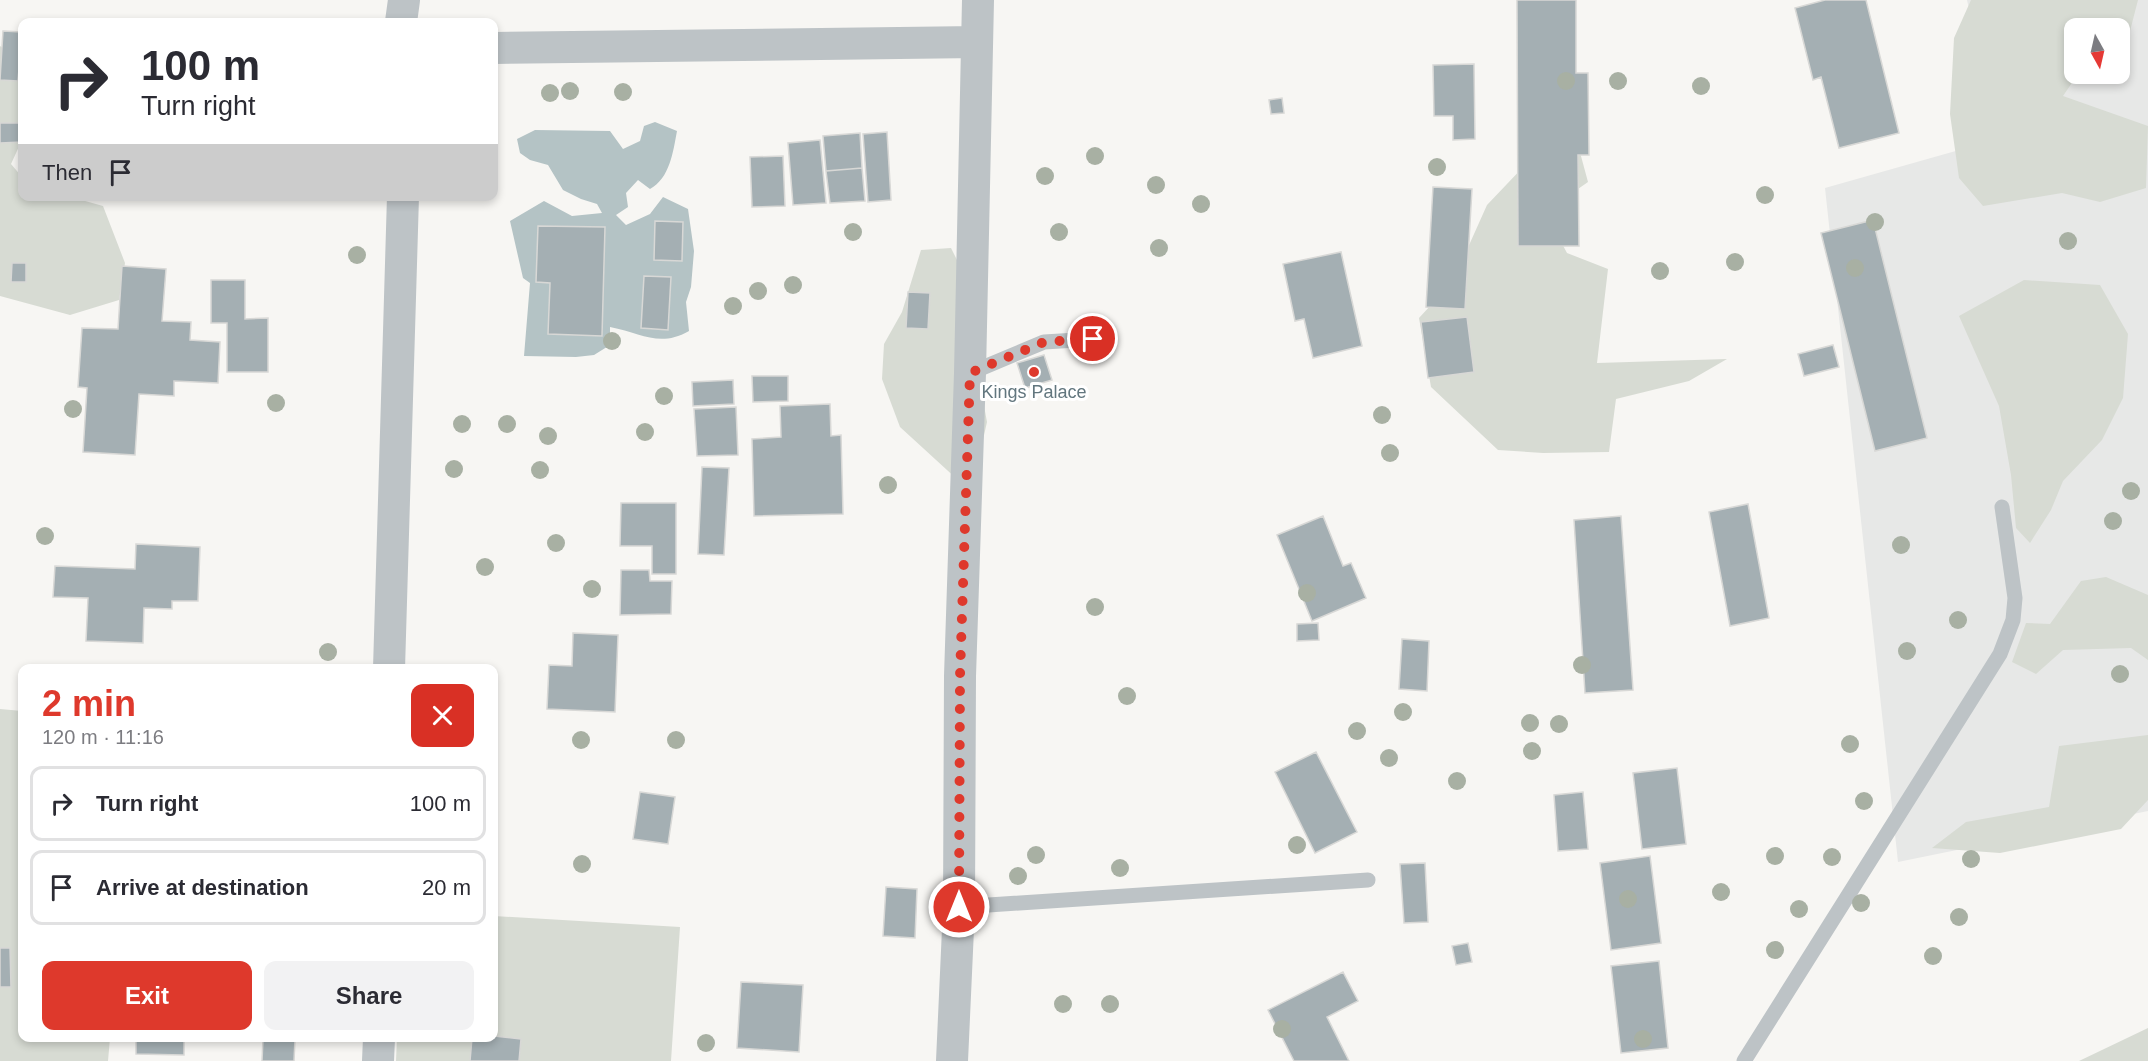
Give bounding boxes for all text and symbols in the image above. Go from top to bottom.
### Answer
north arrow [2064,18,2130,84]
map controls [2064,18,2130,84]
icon: right [42,42,120,120]
text: 100 m [141,42,260,89]
text: Turn right [141,91,256,121]
icon: arrive [104,156,137,189]
text: Then [42,160,92,185]
pin [1067,313,1118,364]
icon: arrive [1076,322,1109,355]
marker: Kings Palace [1027,365,1041,379]
place label: Kings Palace [981,382,1087,402]
text: 2 min [42,683,136,724]
button: close [411,684,474,747]
text: 120 m · 11:16 [42,726,164,748]
icon: right [45,787,78,820]
text: Turn right [96,791,198,816]
text: 100 m [410,791,471,816]
icon: arrive [45,871,78,904]
text: Arrive at destination [96,875,309,900]
text: 20 m [422,875,471,900]
position arrow [927,875,991,939]
button: Exit [42,961,252,1030]
button: Share [264,961,474,1030]

